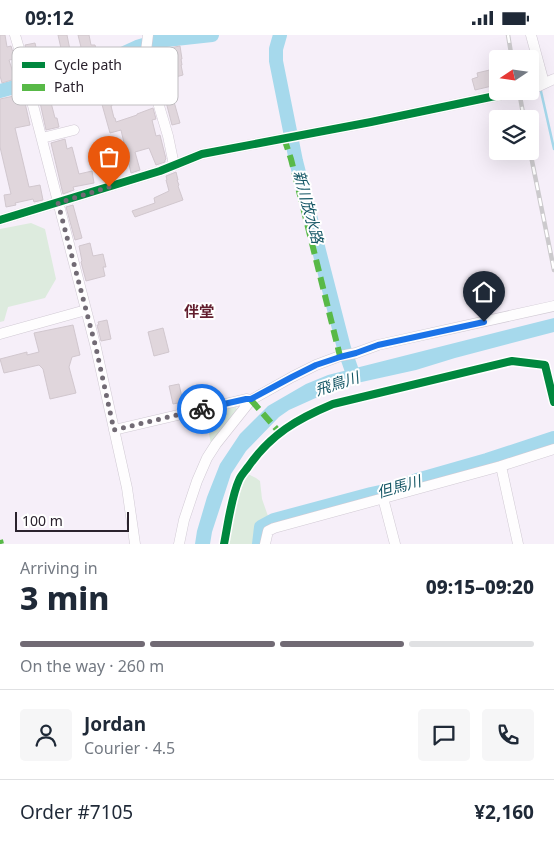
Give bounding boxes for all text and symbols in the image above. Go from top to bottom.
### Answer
text: 09:12 [25,5,74,31]
legend [12,47,178,105]
north arrow [489,50,539,100]
map controls [489,50,539,160]
text: Cycle path [54,55,122,74]
text: Path [54,77,84,96]
button: layers [489,110,539,160]
pin [88,136,130,187]
icon: bag [95,143,123,171]
water label: 新川放水路 [290,168,329,247]
pin [463,271,505,322]
icon: home [470,278,498,306]
district label: 伴堂 [184,301,214,321]
water label: 飛鳥川 [312,366,363,400]
courier [177,384,227,434]
icon: bike [188,395,216,423]
water label: 但馬川 [374,470,425,502]
scale bar [15,509,129,532]
text: 100 m [22,511,63,530]
text: Arriving in [20,557,98,579]
text: 09:15–09:20 [426,574,534,600]
text: 3 min [20,576,109,619]
text: On the way · 260 m [20,655,164,677]
button: person [20,709,72,761]
button: chat [418,709,470,761]
button: phone [482,709,534,761]
text: Jordan [84,711,146,737]
text: Courier · 4.5 [84,737,175,759]
text: Order #7105 [20,799,133,825]
text: ¥2,160 [474,799,534,825]

